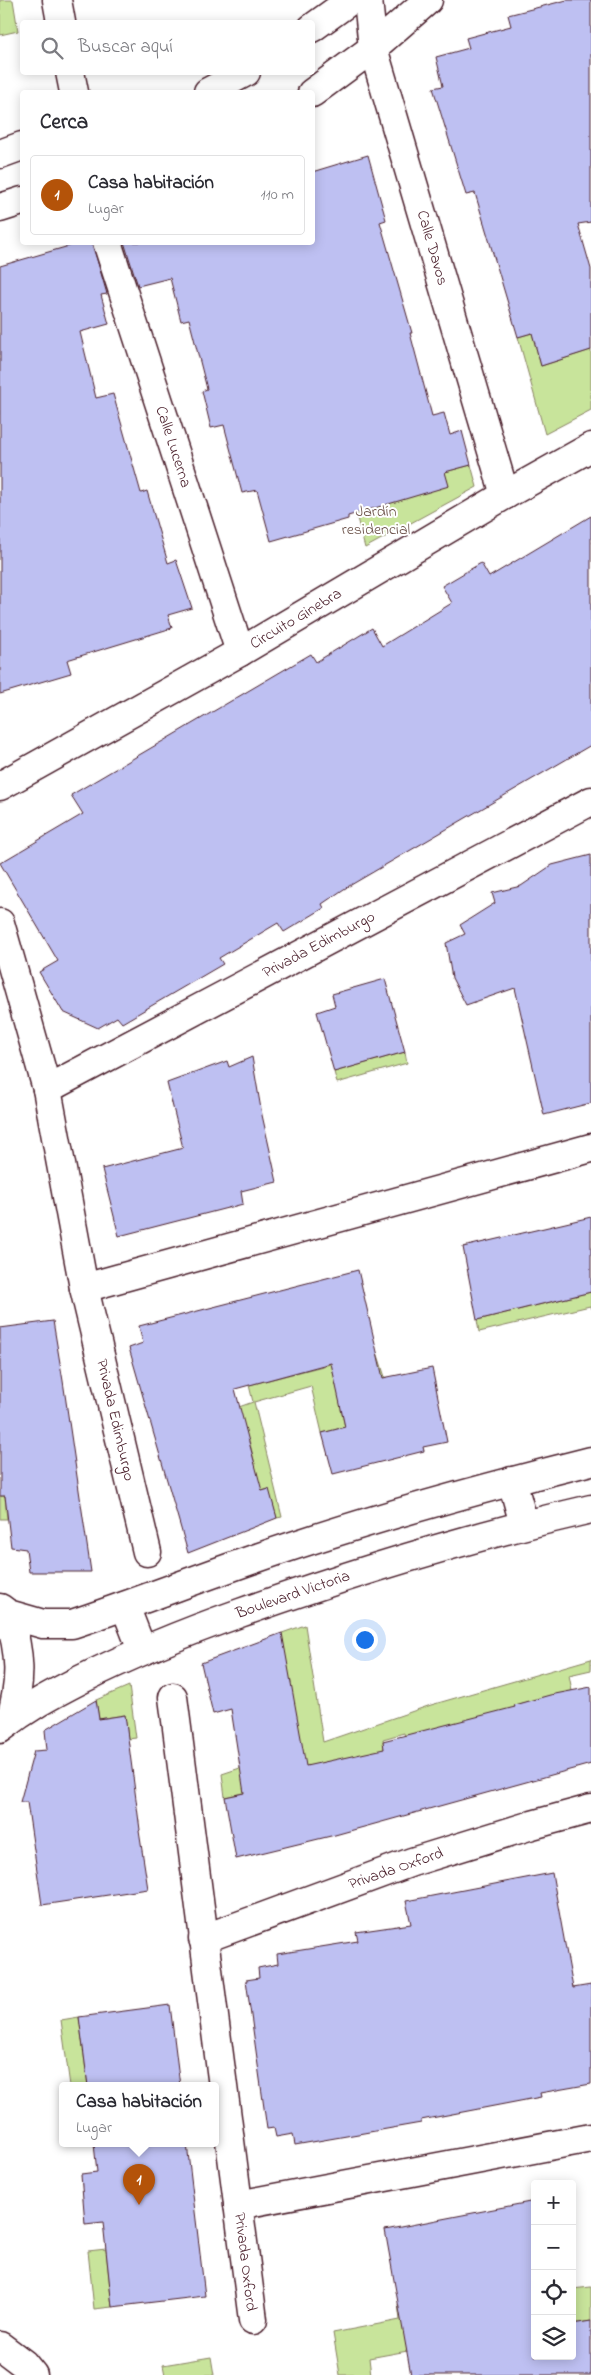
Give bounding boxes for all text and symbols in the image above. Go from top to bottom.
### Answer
search box [20,20,315,75]
icon: search [38,34,66,62]
text: Buscar aquí [78,34,173,61]
text: Cerca [40,108,88,138]
text: Casa habitación [88,170,214,197]
text: 1 [54,183,60,207]
text: 110 m [260,183,294,207]
text: Lugar [88,197,124,221]
street label: Calle Davos [410,208,454,288]
street label: Calle Lucerna [148,403,198,491]
park label: Jardín residencial [342,500,411,542]
street label: Circuito Ginebra [245,582,347,656]
street label: Privada Edimburgo [258,905,380,985]
street label: Privada Edimburgo [89,1357,141,1483]
street label: Boulevard Victoria [232,1564,353,1626]
your location [352,1627,378,1653]
street label: Privada Oxford [345,1842,447,1896]
popup [59,2082,219,2147]
text: Casa habitación [76,2089,202,2116]
text: Lugar [76,2116,112,2140]
pin: 1 [123,2164,155,2205]
map controls [531,2180,576,2360]
button: + [531,2180,576,2225]
street label: Privada Oxford [227,2211,263,2313]
button: − [531,2225,576,2270]
button: locate [531,2270,576,2315]
button: layers [531,2315,576,2360]

